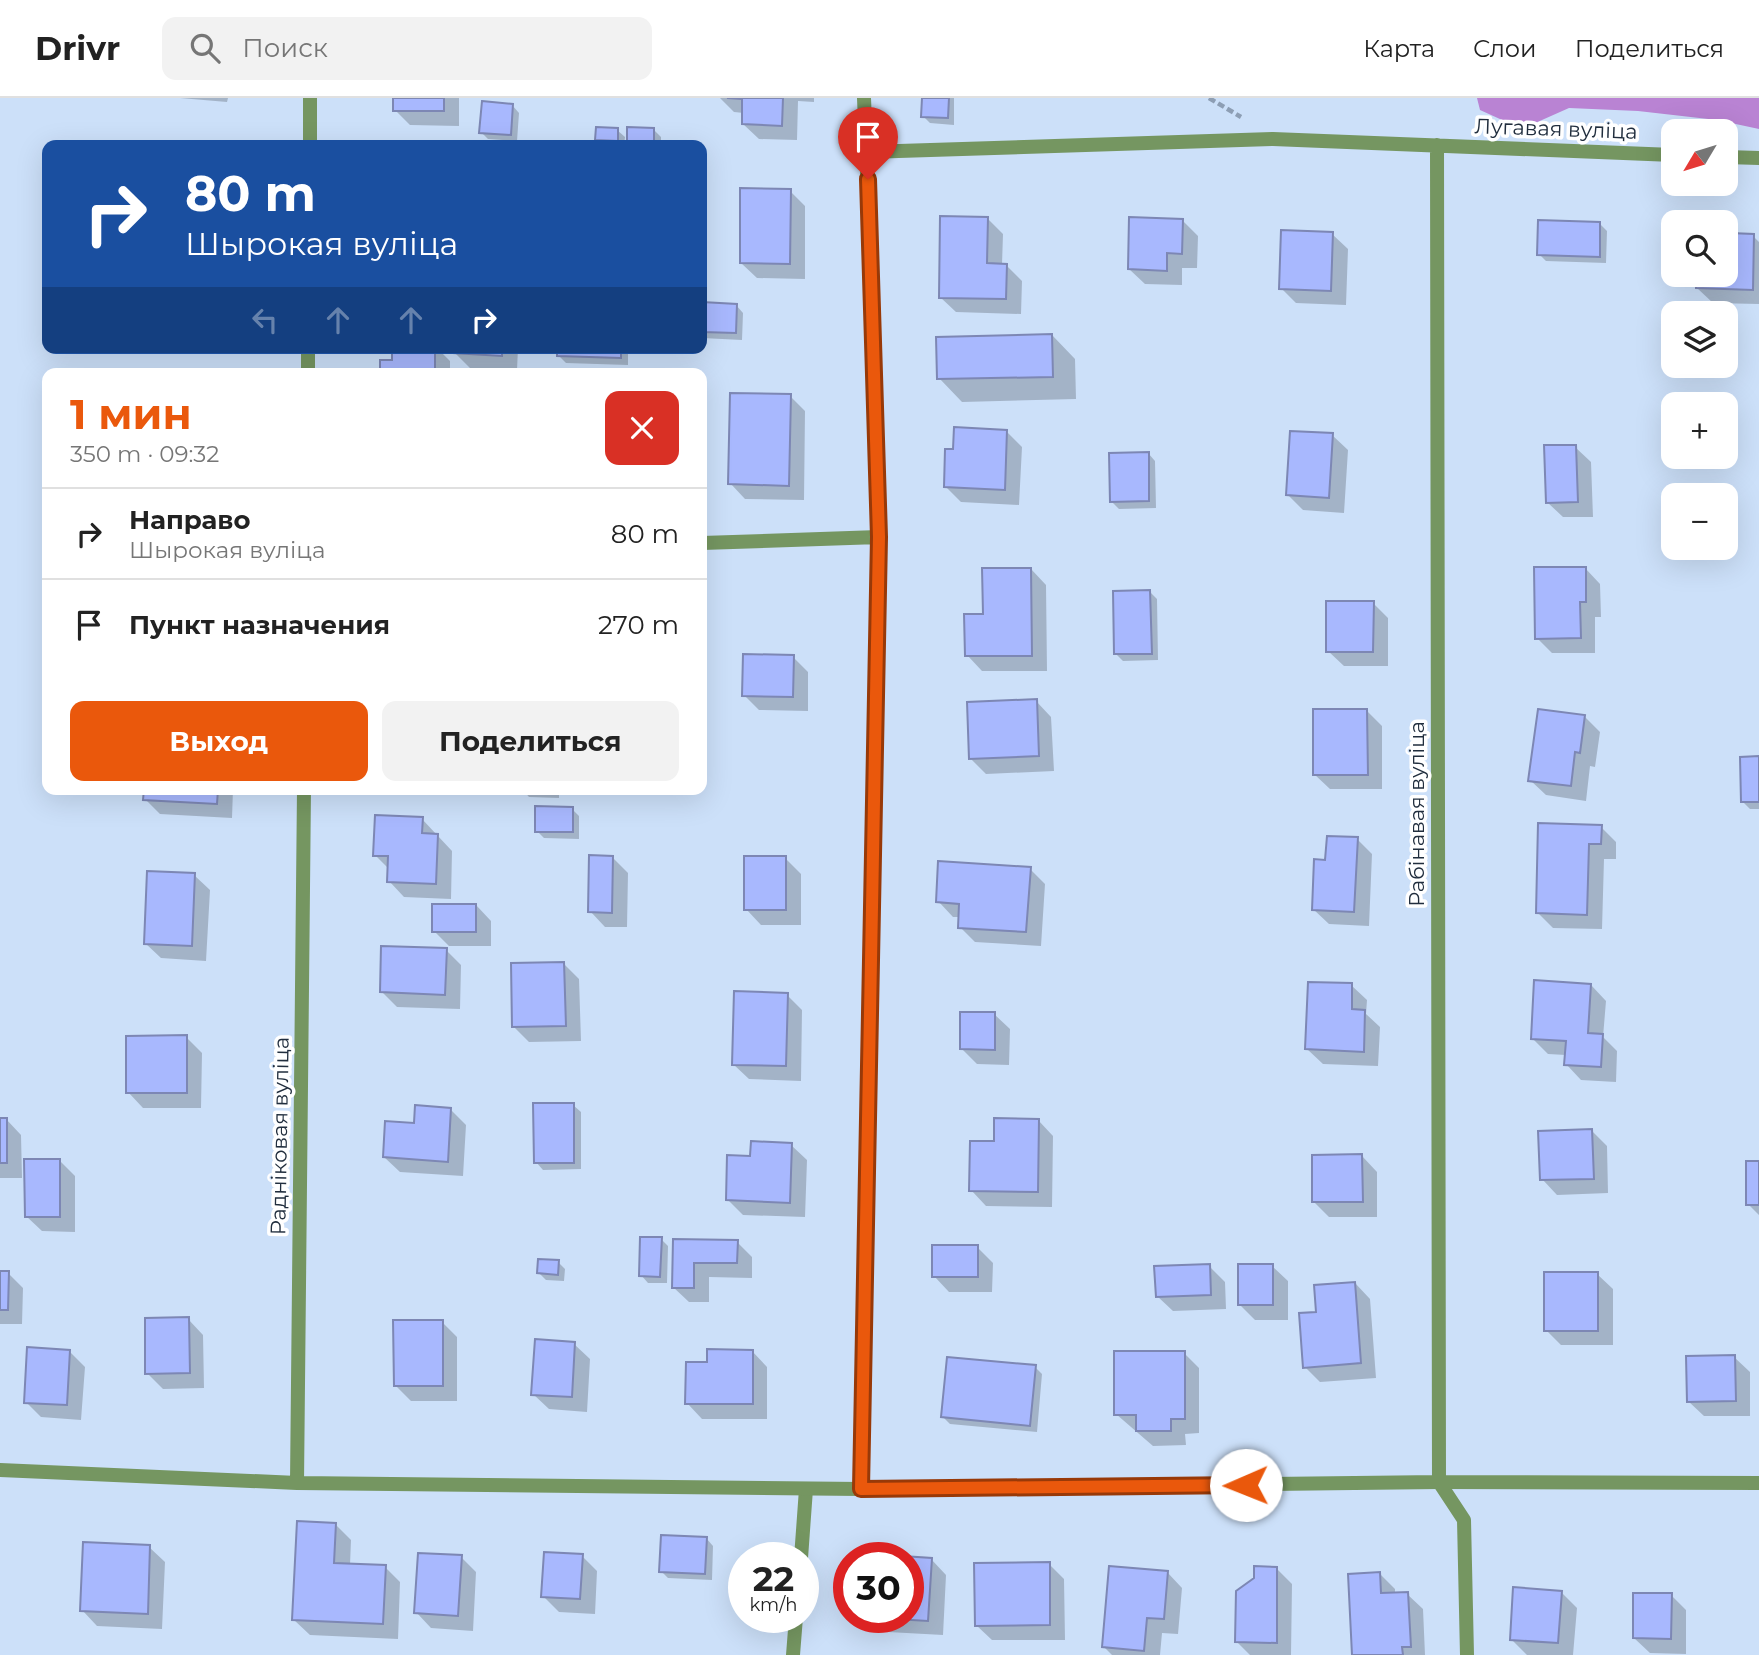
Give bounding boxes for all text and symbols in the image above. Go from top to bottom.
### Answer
search box [162,17,652,80]
text: Drivr [35,28,120,68]
icon: search [186,29,224,67]
text: Поиск [242,32,328,64]
text: Карта [1363,34,1435,63]
text: Слои [1473,34,1537,63]
text: Поделиться [1575,34,1724,63]
pin [838,107,898,179]
street label: Лугавая вуліца [1474,113,1638,144]
icon: arrive [849,118,887,156]
north arrow [1661,119,1738,196]
map controls [1661,119,1738,560]
text: 80 m [185,164,316,223]
icon: right [70,168,161,259]
button: search [1661,210,1738,287]
text: Шырокая вуліца [185,224,458,263]
icon: left [246,301,284,339]
icon: ahead [319,301,357,339]
icon: ahead [392,301,430,339]
icon: right [465,301,503,339]
button: layers [1661,301,1738,378]
text: 1 мин [70,388,192,440]
button: close [605,391,679,465]
button: + [1661,392,1738,469]
text: 350 m · 09:32 [70,440,219,468]
button: − [1661,483,1738,560]
text: Направо [129,504,250,536]
icon: right [70,515,108,553]
text: 80 m [611,518,679,550]
text: Шырокая вуліца [129,536,325,564]
icon: arrive [70,606,108,644]
text: Пункт назначения [129,609,390,641]
text: 270 m [598,609,679,641]
button: Выход [70,701,368,781]
button: Поделиться [382,701,679,781]
street label: Рабінавая вуліца [1404,721,1429,907]
street label: Радніковая вуліца [265,1037,294,1235]
position arrow [1209,1448,1283,1522]
speed limit sign: 30 [833,1542,924,1633]
text: 22 [753,1557,794,1600]
text: km/h [749,1594,798,1616]

